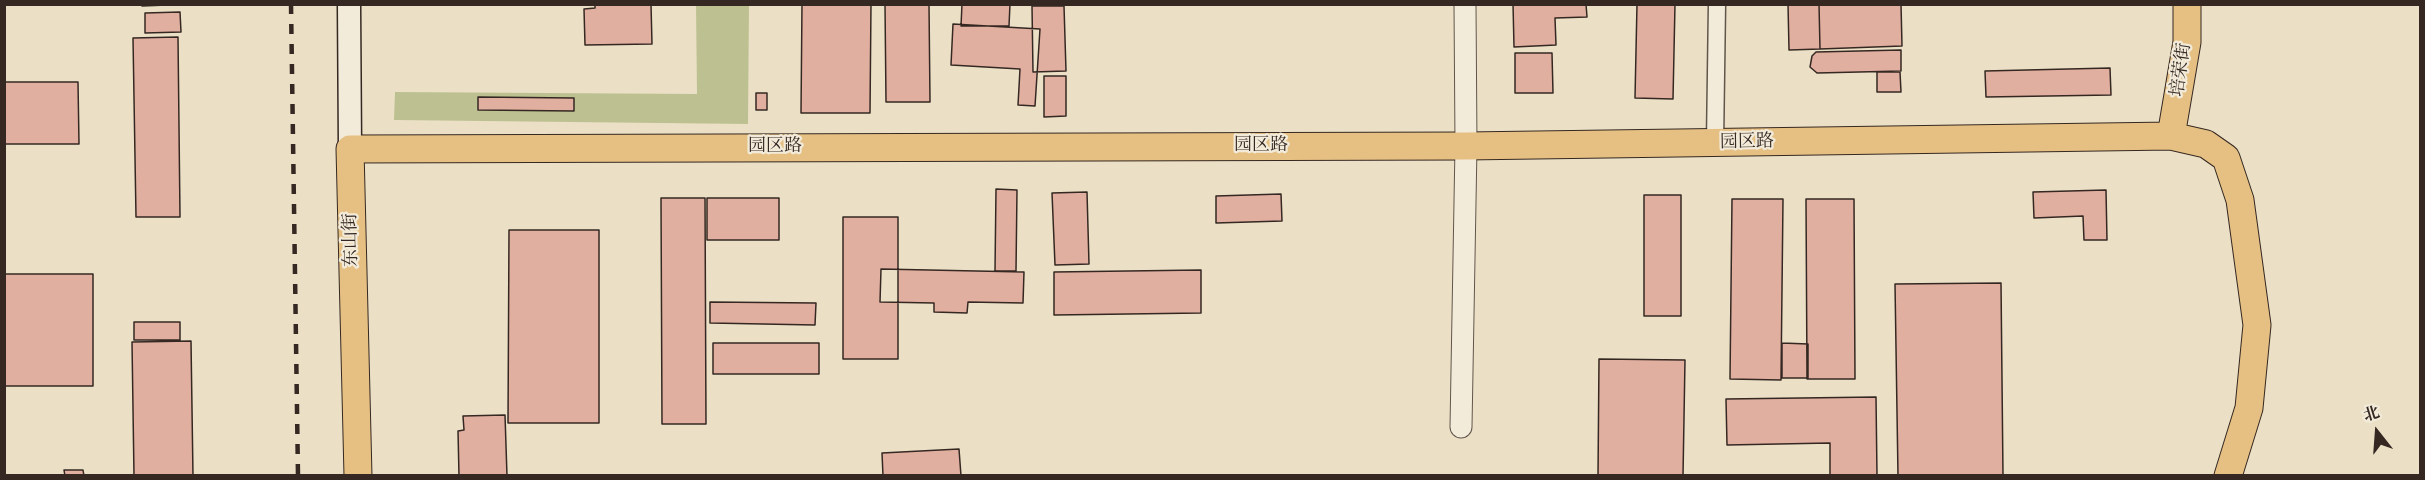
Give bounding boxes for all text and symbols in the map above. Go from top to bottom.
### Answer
street label: 培荣街 [2168,42,2196,98]
street label: 园区路 [1720,132,1774,154]
street label: 园区路 [1234,135,1288,157]
street label: 园区路 [748,136,802,158]
street label: 东山街 [341,213,363,267]
north arrow [2347,402,2407,462]
text: 北 [2361,403,2382,427]

